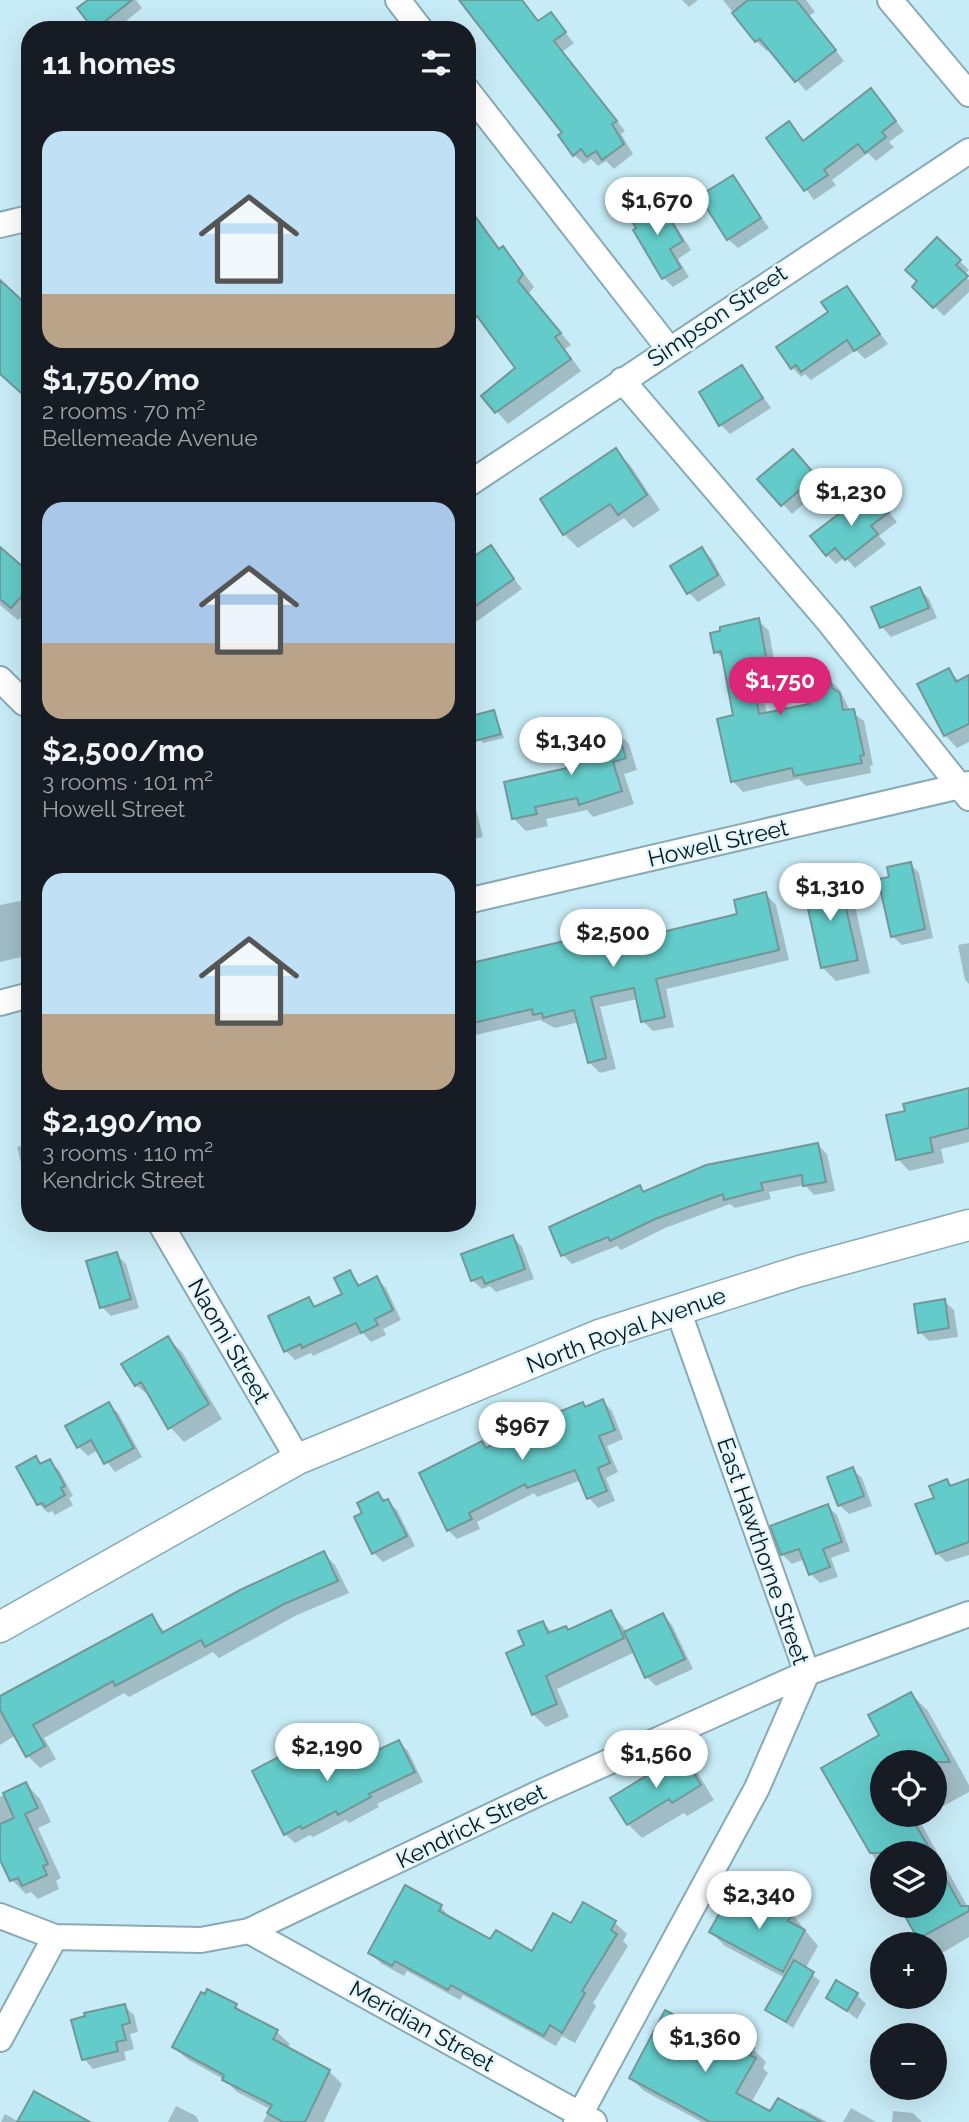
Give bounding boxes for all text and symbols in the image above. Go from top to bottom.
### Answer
icon: filters [417,44,455,82]
text: 11 homes [42,46,176,81]
icon: home [186,176,312,302]
pin: $1,670 [600,177,714,237]
text: $1,670 [621,186,693,213]
street label: Simpson Street [642,259,792,372]
text: $1,750/mo [42,362,199,397]
text: 2 rooms · 70 m² [42,397,205,424]
text: Bellemeade Avenue [42,424,258,451]
pin: $1,230 [794,468,908,528]
text: $1,230 [815,477,887,504]
icon: home [186,547,312,673]
pin: $1,750 [723,658,837,717]
text: $1,750 [745,666,815,693]
pin: $1,340 [514,718,628,777]
text: $1,340 [535,726,607,753]
text: $2,500/mo [42,733,204,768]
text: 3 rooms · 101 m² [42,768,213,795]
text: Howell Street [42,795,185,822]
street label: Howell Street [645,813,791,872]
pin: $1,310 [773,864,887,923]
text: $1,310 [795,872,865,899]
pin: $2,500 [556,909,670,969]
icon: home [186,918,312,1044]
text: $2,500 [576,918,650,945]
text: $2,190/mo [42,1104,202,1139]
text: 3 rooms · 110 m² [42,1139,213,1166]
text: Kendrick Street [42,1166,205,1193]
street label: Naomi Street [183,1274,276,1408]
street label: North Royal Avenue [522,1281,729,1378]
pin: $967 [481,1402,563,1462]
text: $967 [495,1411,550,1438]
street label: East Hawthorne Street [712,1434,815,1668]
pin: $2,190 [270,1724,384,1783]
pin: $1,560 [599,1730,713,1790]
text: $2,190 [291,1732,363,1759]
text: $1,560 [620,1739,692,1766]
map controls [870,1750,947,2100]
button: locate [870,1750,947,1827]
street label: Kendrick Street [392,1778,550,1873]
button: layers [870,1841,947,1918]
pin: $2,340 [702,1871,816,1931]
text: $2,340 [723,1880,795,1907]
button: + [870,1932,947,2009]
street label: Meridian Street [345,1975,500,2077]
pin: $1,360 [648,2014,762,2074]
text: $1,360 [669,2023,741,2050]
button: − [870,2023,947,2100]

